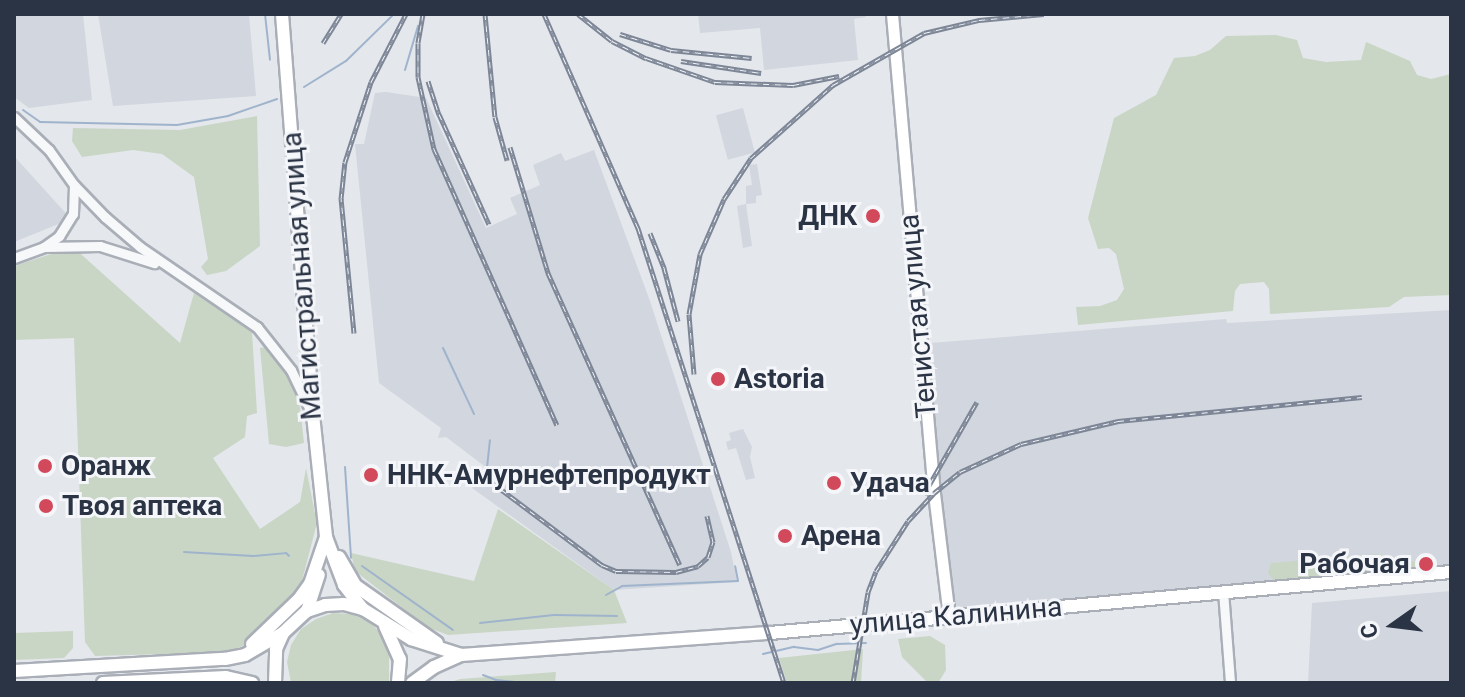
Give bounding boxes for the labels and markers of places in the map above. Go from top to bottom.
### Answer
place label: ДНК [798,199,857,233]
marker: ДНК [864,207,882,225]
place label: Astoria [734,362,825,396]
marker: Astoria [709,370,727,388]
place label: Оранж [61,449,151,483]
marker: Оранж [36,457,54,475]
place label: ННК-Амурнефтепродукт [387,458,711,492]
marker: ННК-Амурнефтепродукт [362,466,380,484]
place label: Удача [850,466,930,500]
marker: Удача [825,474,843,492]
place label: Твоя аптека [62,489,222,523]
marker: Твоя аптека [37,497,55,515]
place label: Арена [801,519,881,553]
marker: Арена [776,527,794,545]
place label: Рабочая [1299,547,1410,581]
marker: Рабочая [1417,555,1435,573]

